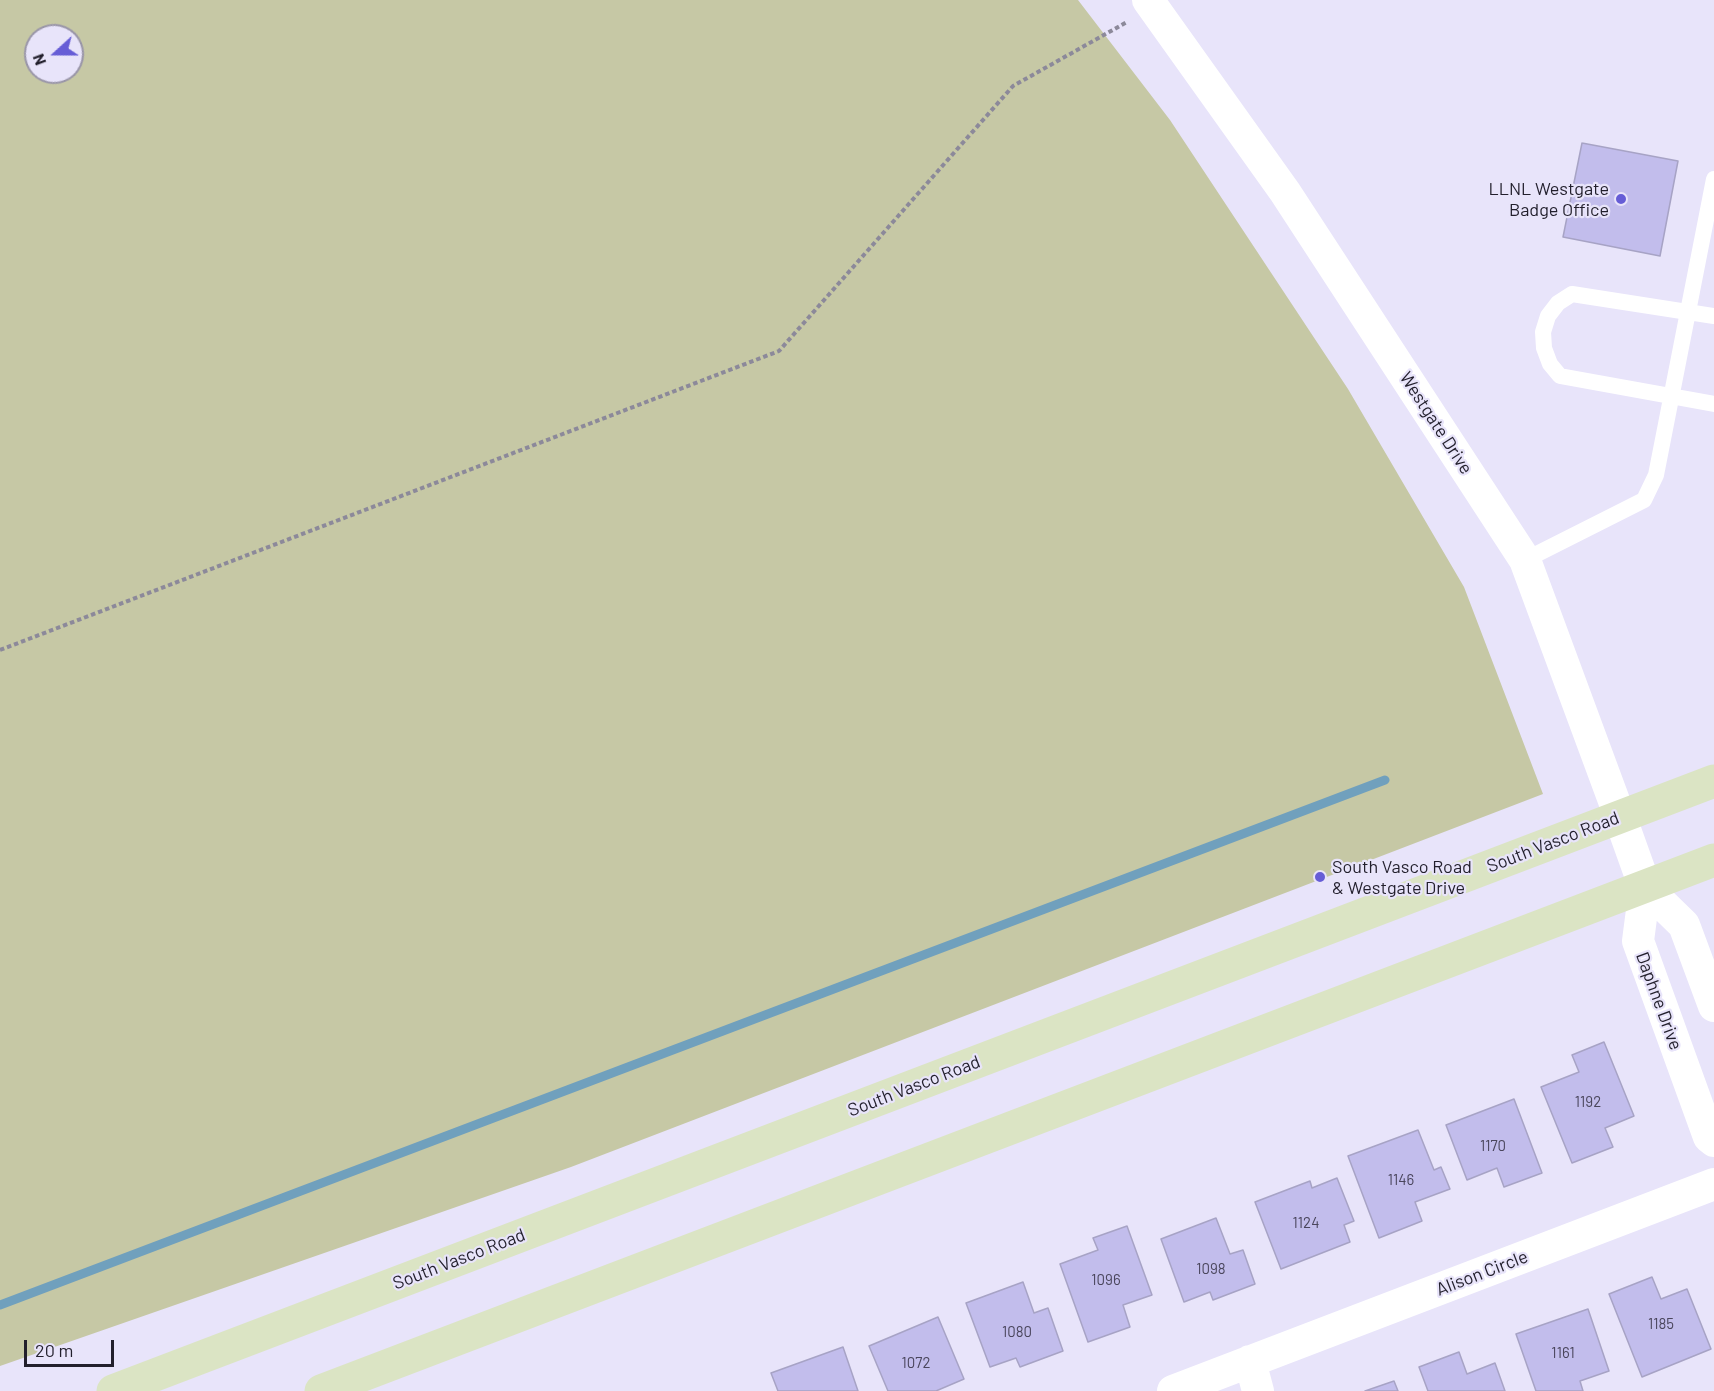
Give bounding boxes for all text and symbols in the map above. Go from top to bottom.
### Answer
north arrow [24,24,84,84]
text: N [28,52,49,68]
place label: LLNL Westgate Badge Office [1488,178,1609,220]
marker: LLNL Westgate Badge Office [1614,192,1628,206]
street label: Westgate Drive [1395,368,1477,478]
street label: South Vasco Road [1484,807,1622,877]
place label: South Vasco Road & Westgate Drive [1332,856,1472,898]
marker: South Vasco Road & Westgate Drive [1313,870,1327,884]
street label: Daphne Drive [1631,949,1687,1053]
street label: South Vasco Road [845,1051,983,1121]
house number: 1192 [1575,1093,1601,1111]
house number: 1170 [1480,1137,1506,1155]
house number: 1146 [1388,1171,1414,1189]
house number: 1124 [1293,1214,1319,1232]
street label: South Vasco Road [390,1224,528,1294]
street label: Alison Circle [1433,1246,1531,1300]
house number: 1098 [1196,1260,1226,1278]
house number: 1096 [1091,1271,1121,1289]
house number: 1185 [1648,1315,1674,1333]
house number: 1080 [1002,1323,1032,1341]
scale bar [27,1328,117,1366]
text: 20 m [35,1339,73,1361]
house number: 1161 [1551,1344,1575,1362]
house number: 1072 [902,1354,930,1372]

